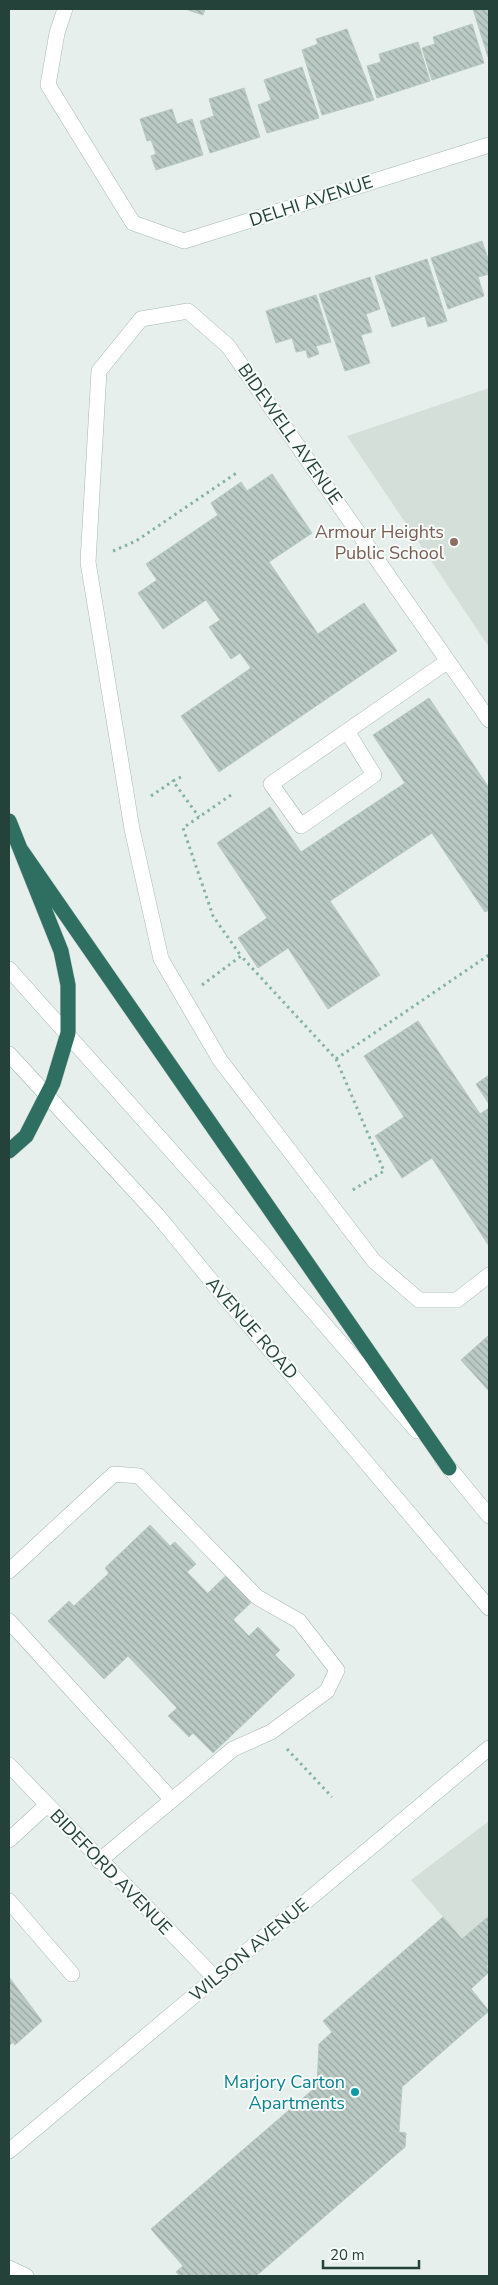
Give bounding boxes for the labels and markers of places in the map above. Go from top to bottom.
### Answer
place label: Armour Heights Public School [315,520,445,565]
marker: Armour Heights Public School [448,536,460,548]
place label: Marjory Carton Apartments [224,2070,345,2115]
marker: Marjory Carton Apartments [349,2086,361,2098]

